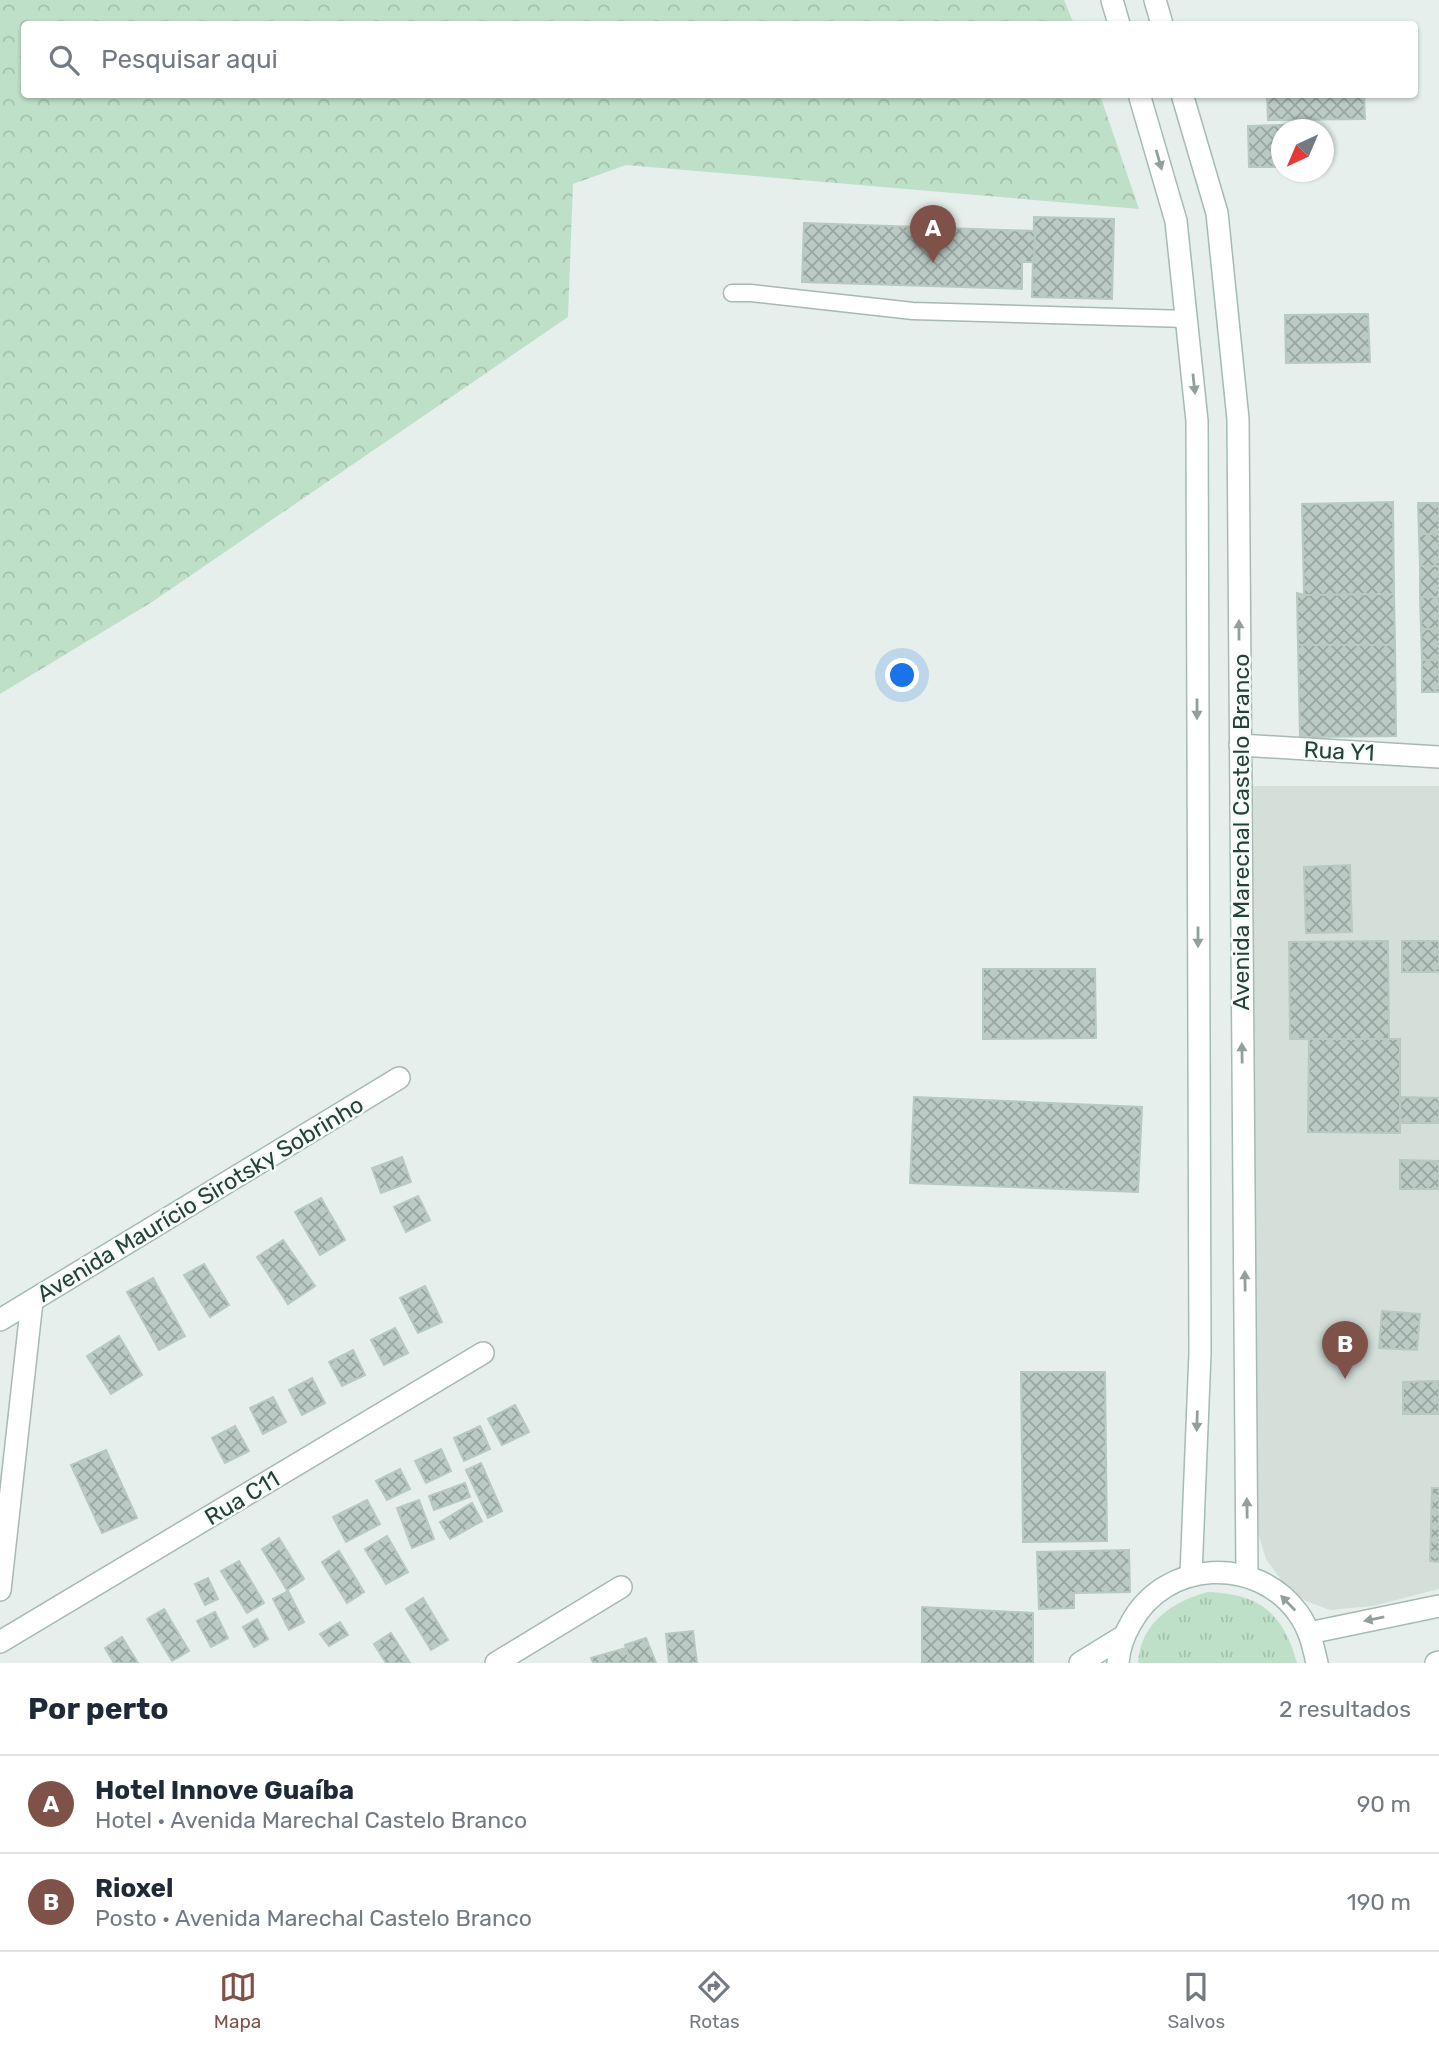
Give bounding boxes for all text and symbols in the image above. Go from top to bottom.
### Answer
search box [21,21,1418,98]
icon: search [45,41,83,79]
text: Pesquisar aqui [101,44,278,75]
north arrow [1271,119,1334,182]
one-way arrow [1154,150,1164,171]
pin: A [910,205,956,263]
one-way arrow [1188,373,1199,395]
one-way arrow [1233,618,1245,640]
street label: Avenida Marechal Castelo Branco [1227,654,1255,1010]
your location [885,658,919,692]
one-way arrow [1191,699,1203,721]
street label: Rua Y1 [1303,735,1375,767]
one-way arrow [1192,926,1204,948]
one-way arrow [1237,1042,1248,1064]
street label: Avenida Maurício Sirotsky Sobrinho [32,1090,368,1308]
one-way arrow [1239,1269,1251,1291]
pin: B [1322,1321,1368,1379]
one-way arrow [1192,1411,1203,1433]
street label: Rua C11 [200,1465,284,1531]
one-way arrow [1241,1497,1253,1519]
one-way arrow [1280,1594,1297,1611]
one-way arrow [1363,1614,1385,1625]
text: Por perto [28,1691,169,1727]
text: 2 resultados [1279,1695,1411,1723]
text: Hotel Innove Guaíba [95,1775,354,1806]
text: A [43,1790,59,1818]
text: 90 m [1357,1790,1411,1818]
text: Hotel · Avenida Marechal Castelo Branco [95,1806,527,1834]
text: Rioxel [95,1873,173,1904]
text: B [43,1888,59,1916]
text: 190 m [1347,1888,1411,1916]
text: Posto · Avenida Marechal Castelo Branco [95,1904,532,1932]
tab: Mapa [214,1968,261,2033]
tab: Rotas [689,1968,740,2033]
tab: Salvos [1167,1968,1225,2033]

